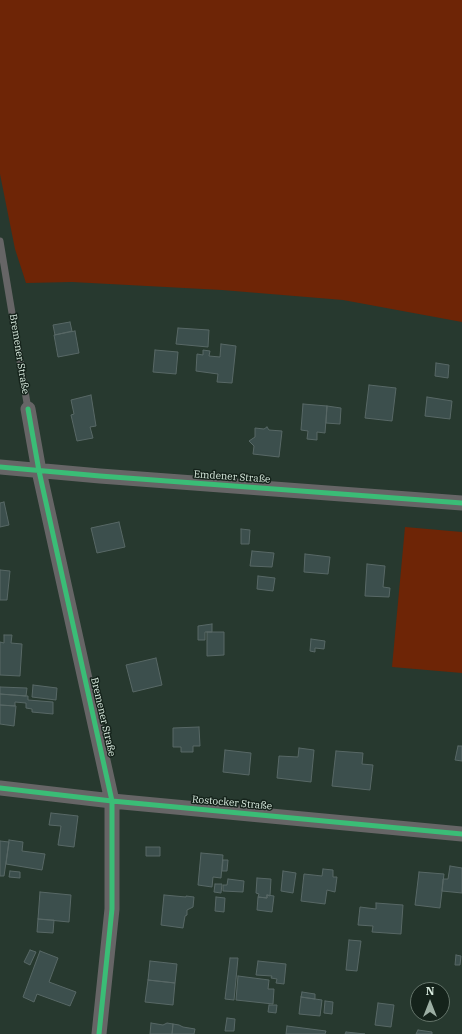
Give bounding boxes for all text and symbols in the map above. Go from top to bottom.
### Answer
street label: Bremener Straße [7,313,31,395]
street label: Emdener Straße [193,468,271,486]
street label: Bremener Straße [88,676,118,758]
street label: Rostocker Straße [191,794,273,812]
north arrow [410,982,450,1022]
text: N [426,984,434,998]

